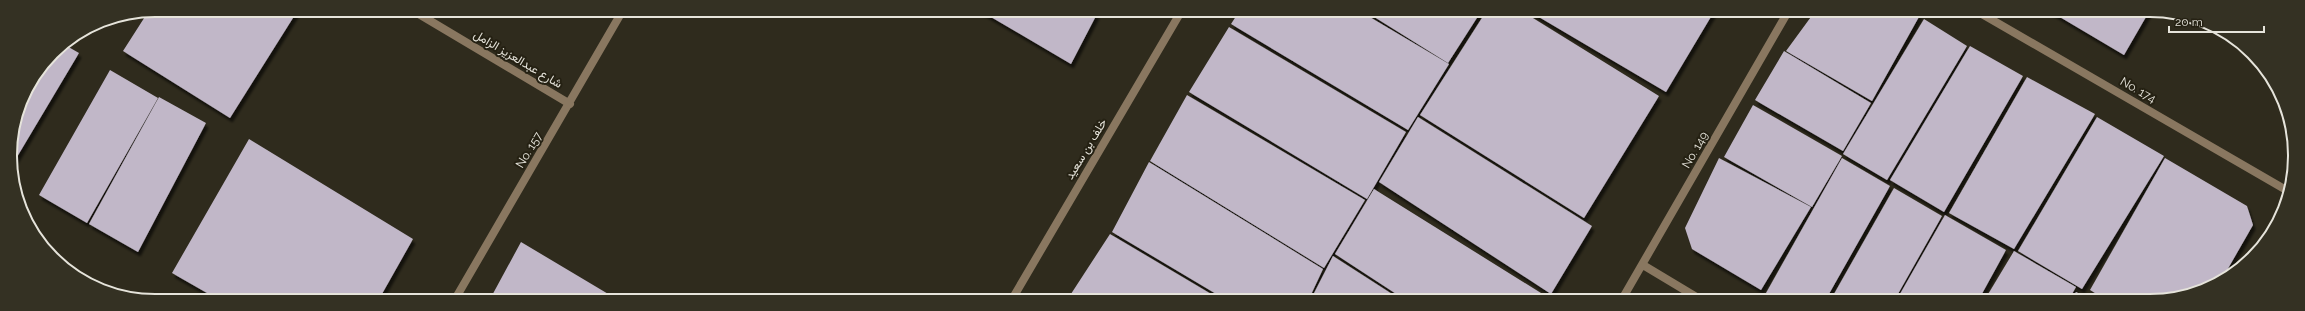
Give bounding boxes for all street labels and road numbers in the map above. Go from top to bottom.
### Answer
street label: شارع عبدالعزيز الزامل [470,27,565,93]
street label: No. 174 [2118,74,2159,106]
street label: خلف بن سعيد [1062,116,1110,182]
street label: No. 157 [513,129,545,171]
street label: No. 149 [1679,129,1711,171]

